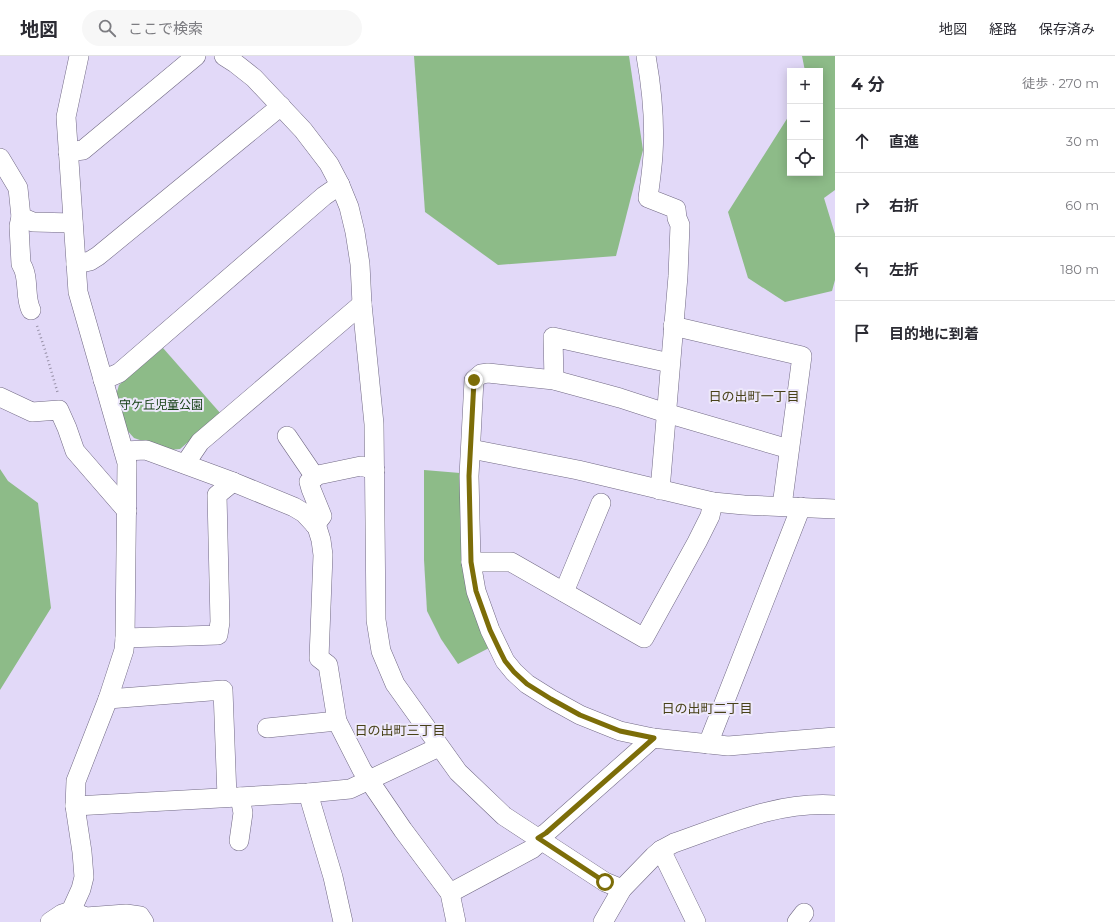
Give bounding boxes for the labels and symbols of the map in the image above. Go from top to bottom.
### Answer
route end [465,371,483,389]
district label: 日の出町一丁目 [708,388,800,404]
park label: 守ケ丘児童公園 [119,397,203,412]
district label: 日の出町二丁目 [661,700,753,716]
district label: 日の出町三丁目 [354,722,446,738]
route start [596,873,614,891]

